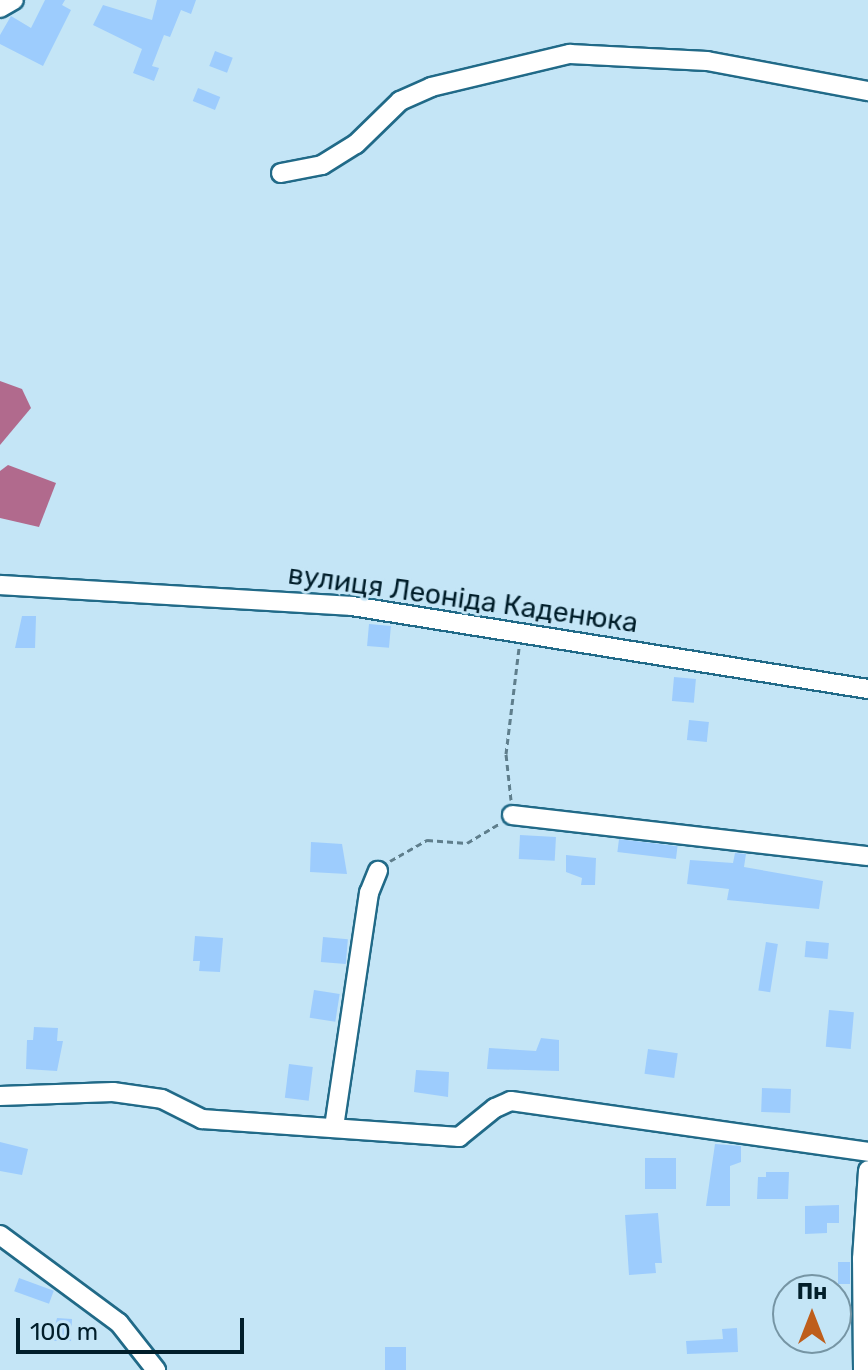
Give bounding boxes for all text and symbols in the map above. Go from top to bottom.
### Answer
street label: вулиця Леоніда Каденюка [286,558,640,640]
north arrow [772,1274,852,1354]
text: Пн [797,1278,827,1305]
scale bar [20,1302,248,1352]
text: 100 m [30,1318,98,1346]

